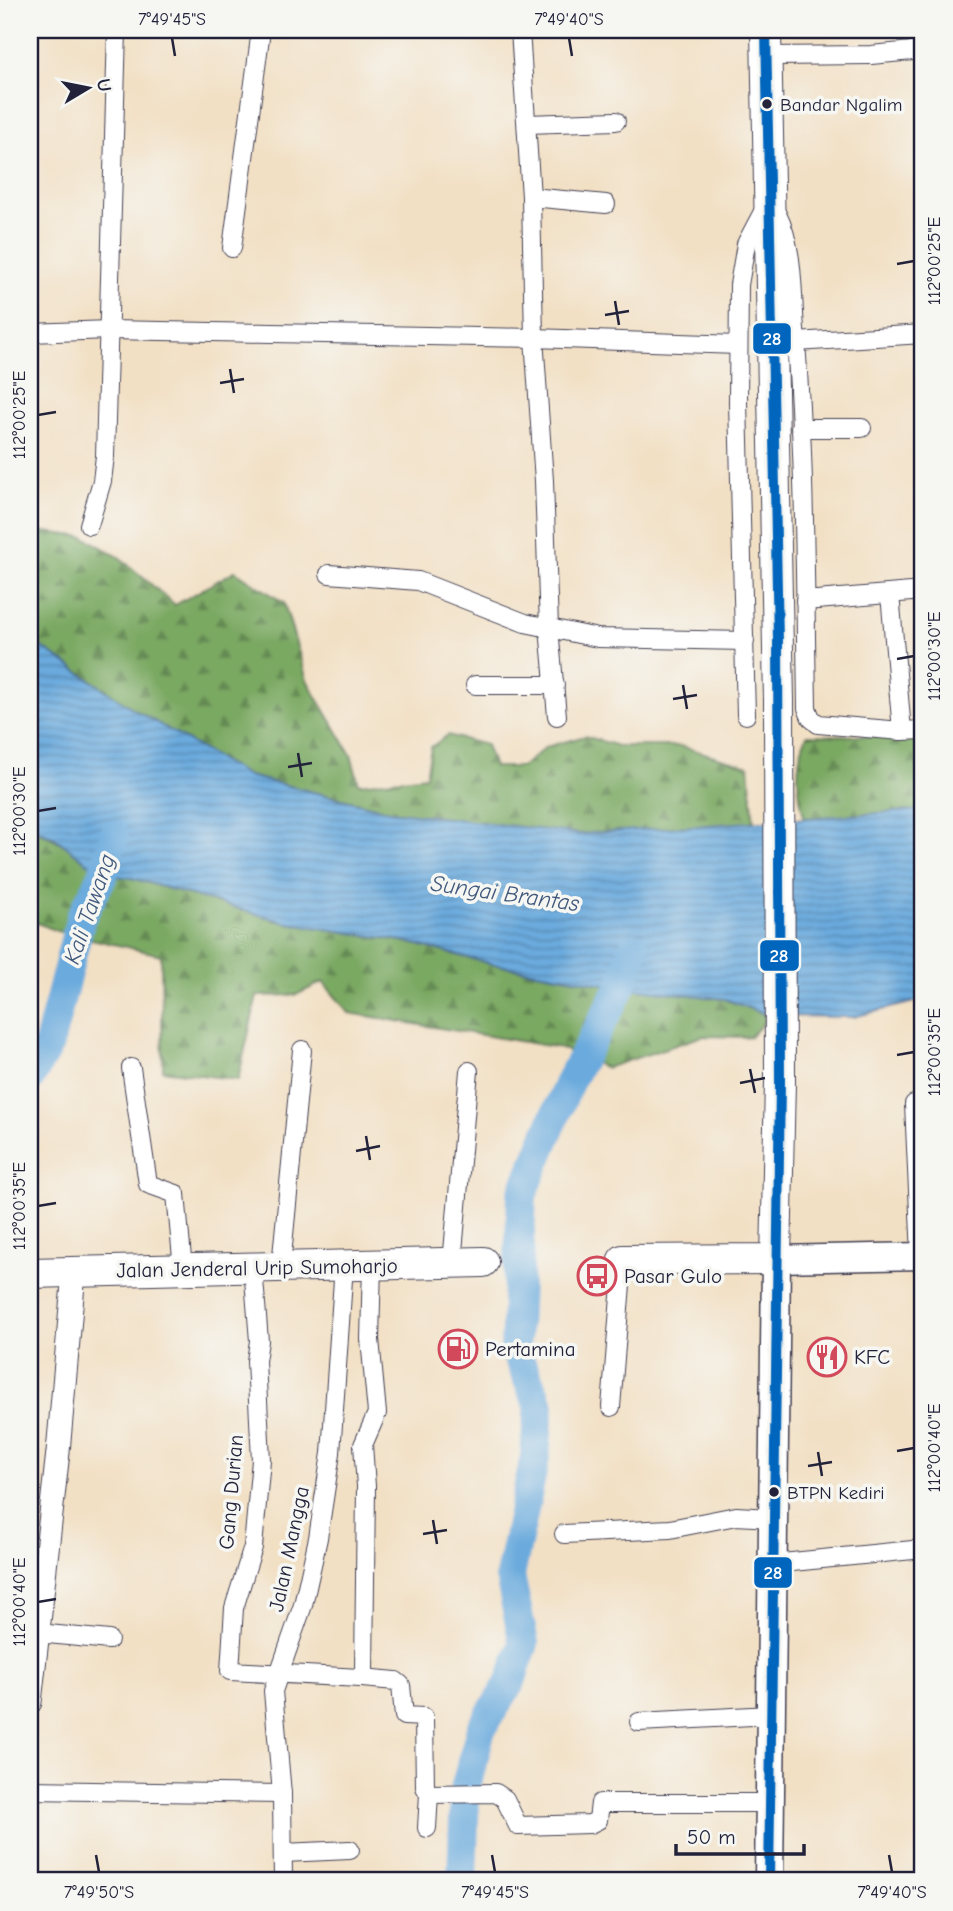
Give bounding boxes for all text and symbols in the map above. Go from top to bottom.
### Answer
text: 7°49'45"S [138,9,206,30]
text: 7°49'40"S [534,9,604,30]
north arrow [52,52,122,122]
text: U [92,77,116,93]
place label: Bandar Ngalim [780,94,902,116]
marker: Bandar Ngalim [760,97,774,111]
text: 112°00'25"E [924,217,945,305]
line badge: 28 [752,322,792,355]
text: 28 [762,328,782,350]
text: 112°00'25"E [9,371,30,459]
text: 112°00'30"E [924,611,945,701]
text: 112°00'30"E [9,766,30,856]
water label: Kali Tawang [58,851,121,968]
water label: Sungai Brantas [429,870,581,917]
line badge: 28 [759,939,800,972]
text: 28 [769,945,789,967]
text: 112°00'35"E [924,1008,945,1096]
text: 112°00'35"E [9,1162,30,1250]
street label: Jalan Jenderal Urip Sumoharjo [116,1254,398,1282]
bus stop icon: Pasar Gulo [576,1255,618,1297]
place label: Pasar Gulo [624,1264,722,1288]
fuel station icon: Pertamina [437,1328,479,1370]
restaurant icon: KFC [806,1336,848,1378]
place label: Pertamina [485,1337,576,1361]
place label: KFC [854,1345,890,1369]
text: 112°00'40"E [924,1403,945,1493]
street label: Gang Durian [214,1434,248,1550]
place label: BTPN Kediri [787,1482,885,1504]
street label: Jalan Mangga [264,1484,314,1614]
marker: BTPN Kediri [767,1485,781,1499]
line badge: 28 [753,1556,793,1589]
text: 112°00'40"E [9,1557,30,1647]
text: 28 [763,1562,783,1584]
scale bar [676,1813,804,1857]
text: 50 m [687,1825,736,1849]
text: 7°49'50"S [64,1882,134,1903]
text: 7°49'45"S [461,1882,529,1903]
text: 7°49'40"S [857,1882,927,1903]

